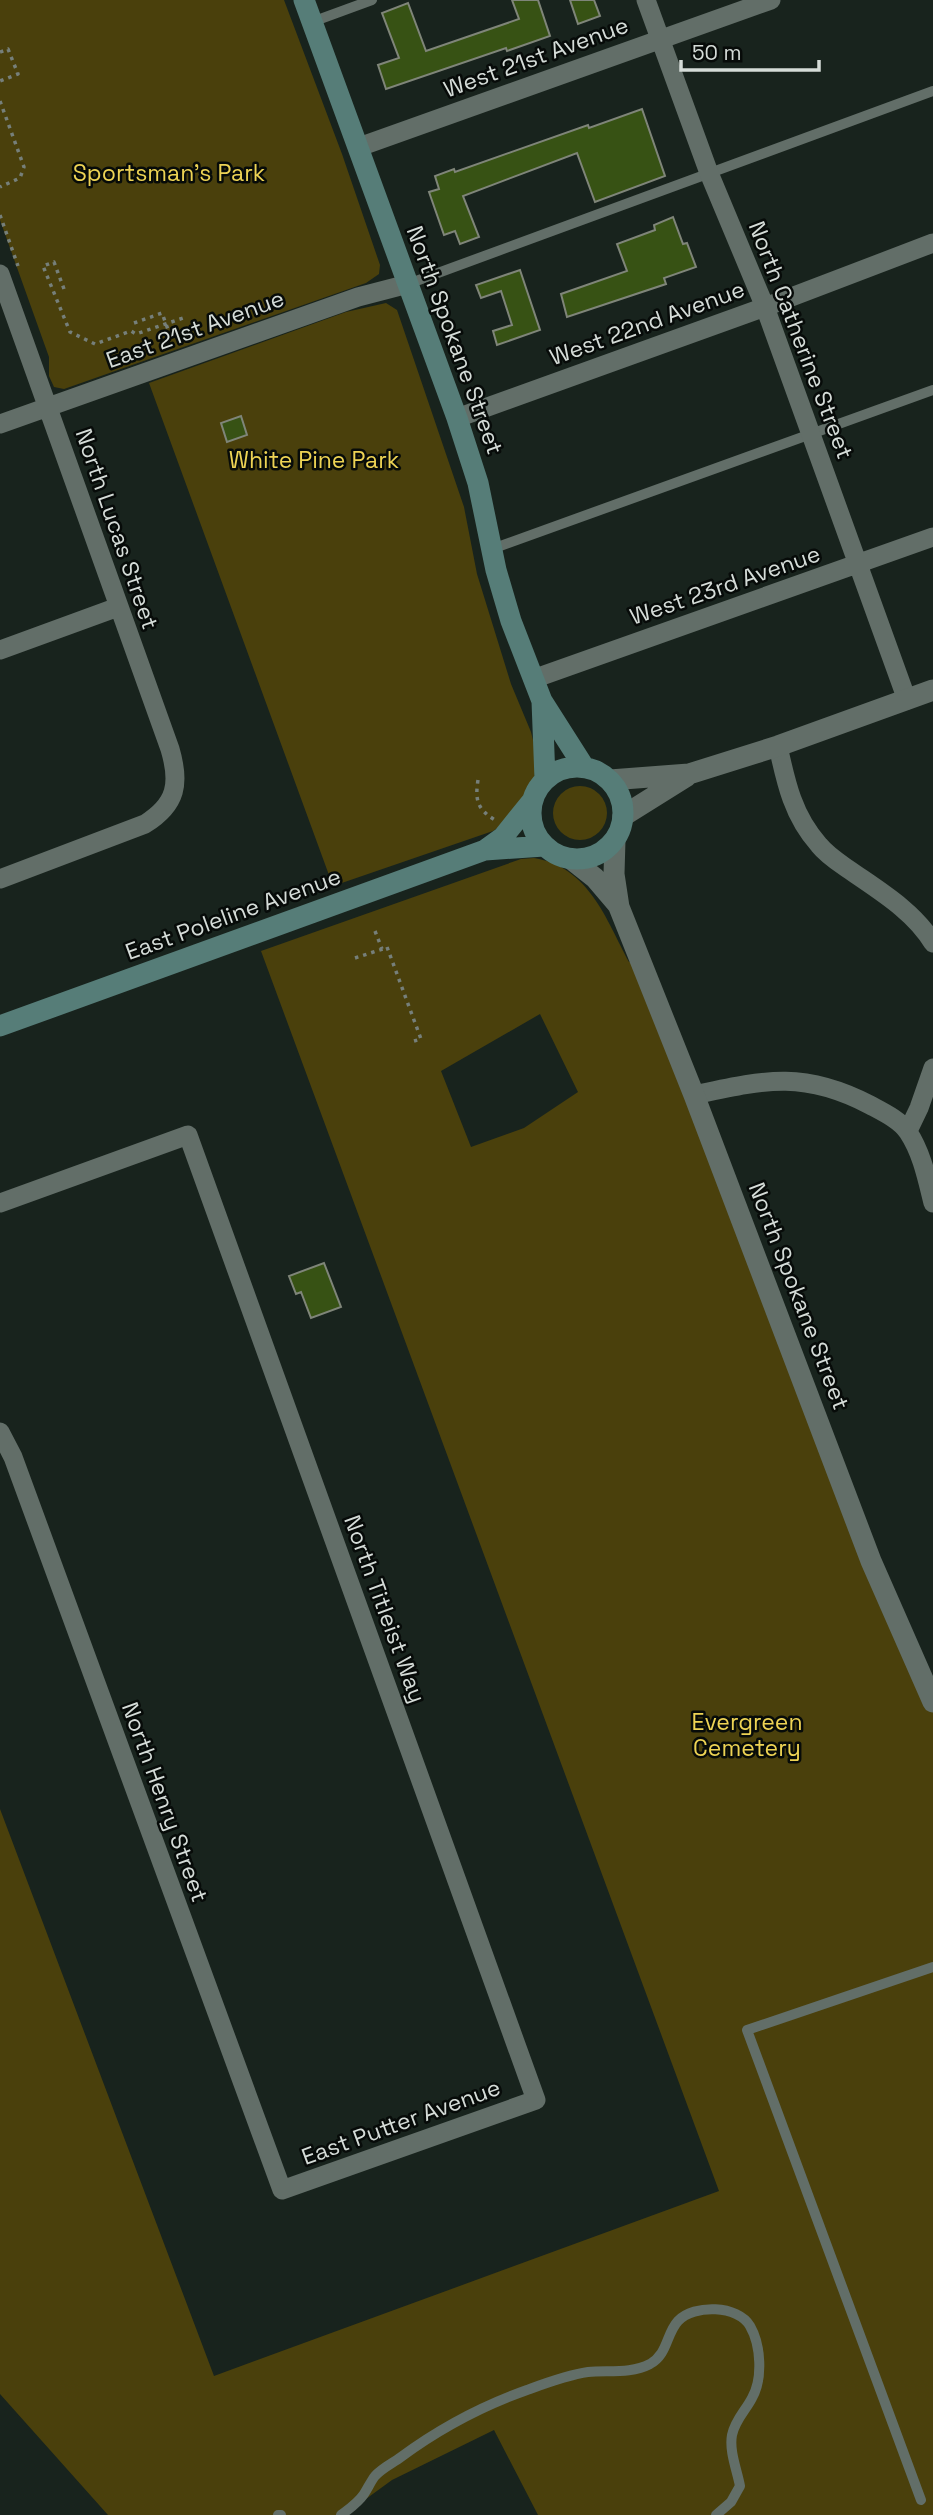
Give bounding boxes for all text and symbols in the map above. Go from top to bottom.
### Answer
street label: West 21st Avenue [439,10,633,104]
scale bar [681,28,819,72]
text: 50 m [692,39,742,66]
park label: Sportsman's Park [73,158,265,188]
street label: North Catherine Street [742,217,860,463]
street label: North Spokane Street [400,222,510,458]
street label: West 22nd Avenue [545,274,749,372]
street label: East 21st Avenue [102,283,288,375]
street label: North Lucas Street [69,425,165,633]
park label: White Pine Park [229,445,399,475]
street label: West 23rd Avenue [626,538,824,632]
street label: East Poleline Avenue [121,861,345,967]
street label: North Spokane Street [742,1178,856,1414]
street label: North Titleist Way [337,1511,433,1707]
street label: North Henry Street [115,1698,215,1906]
park label: Evergreen Cemetery [691,1707,803,1763]
street label: East Putter Avenue [297,2072,505,2172]

